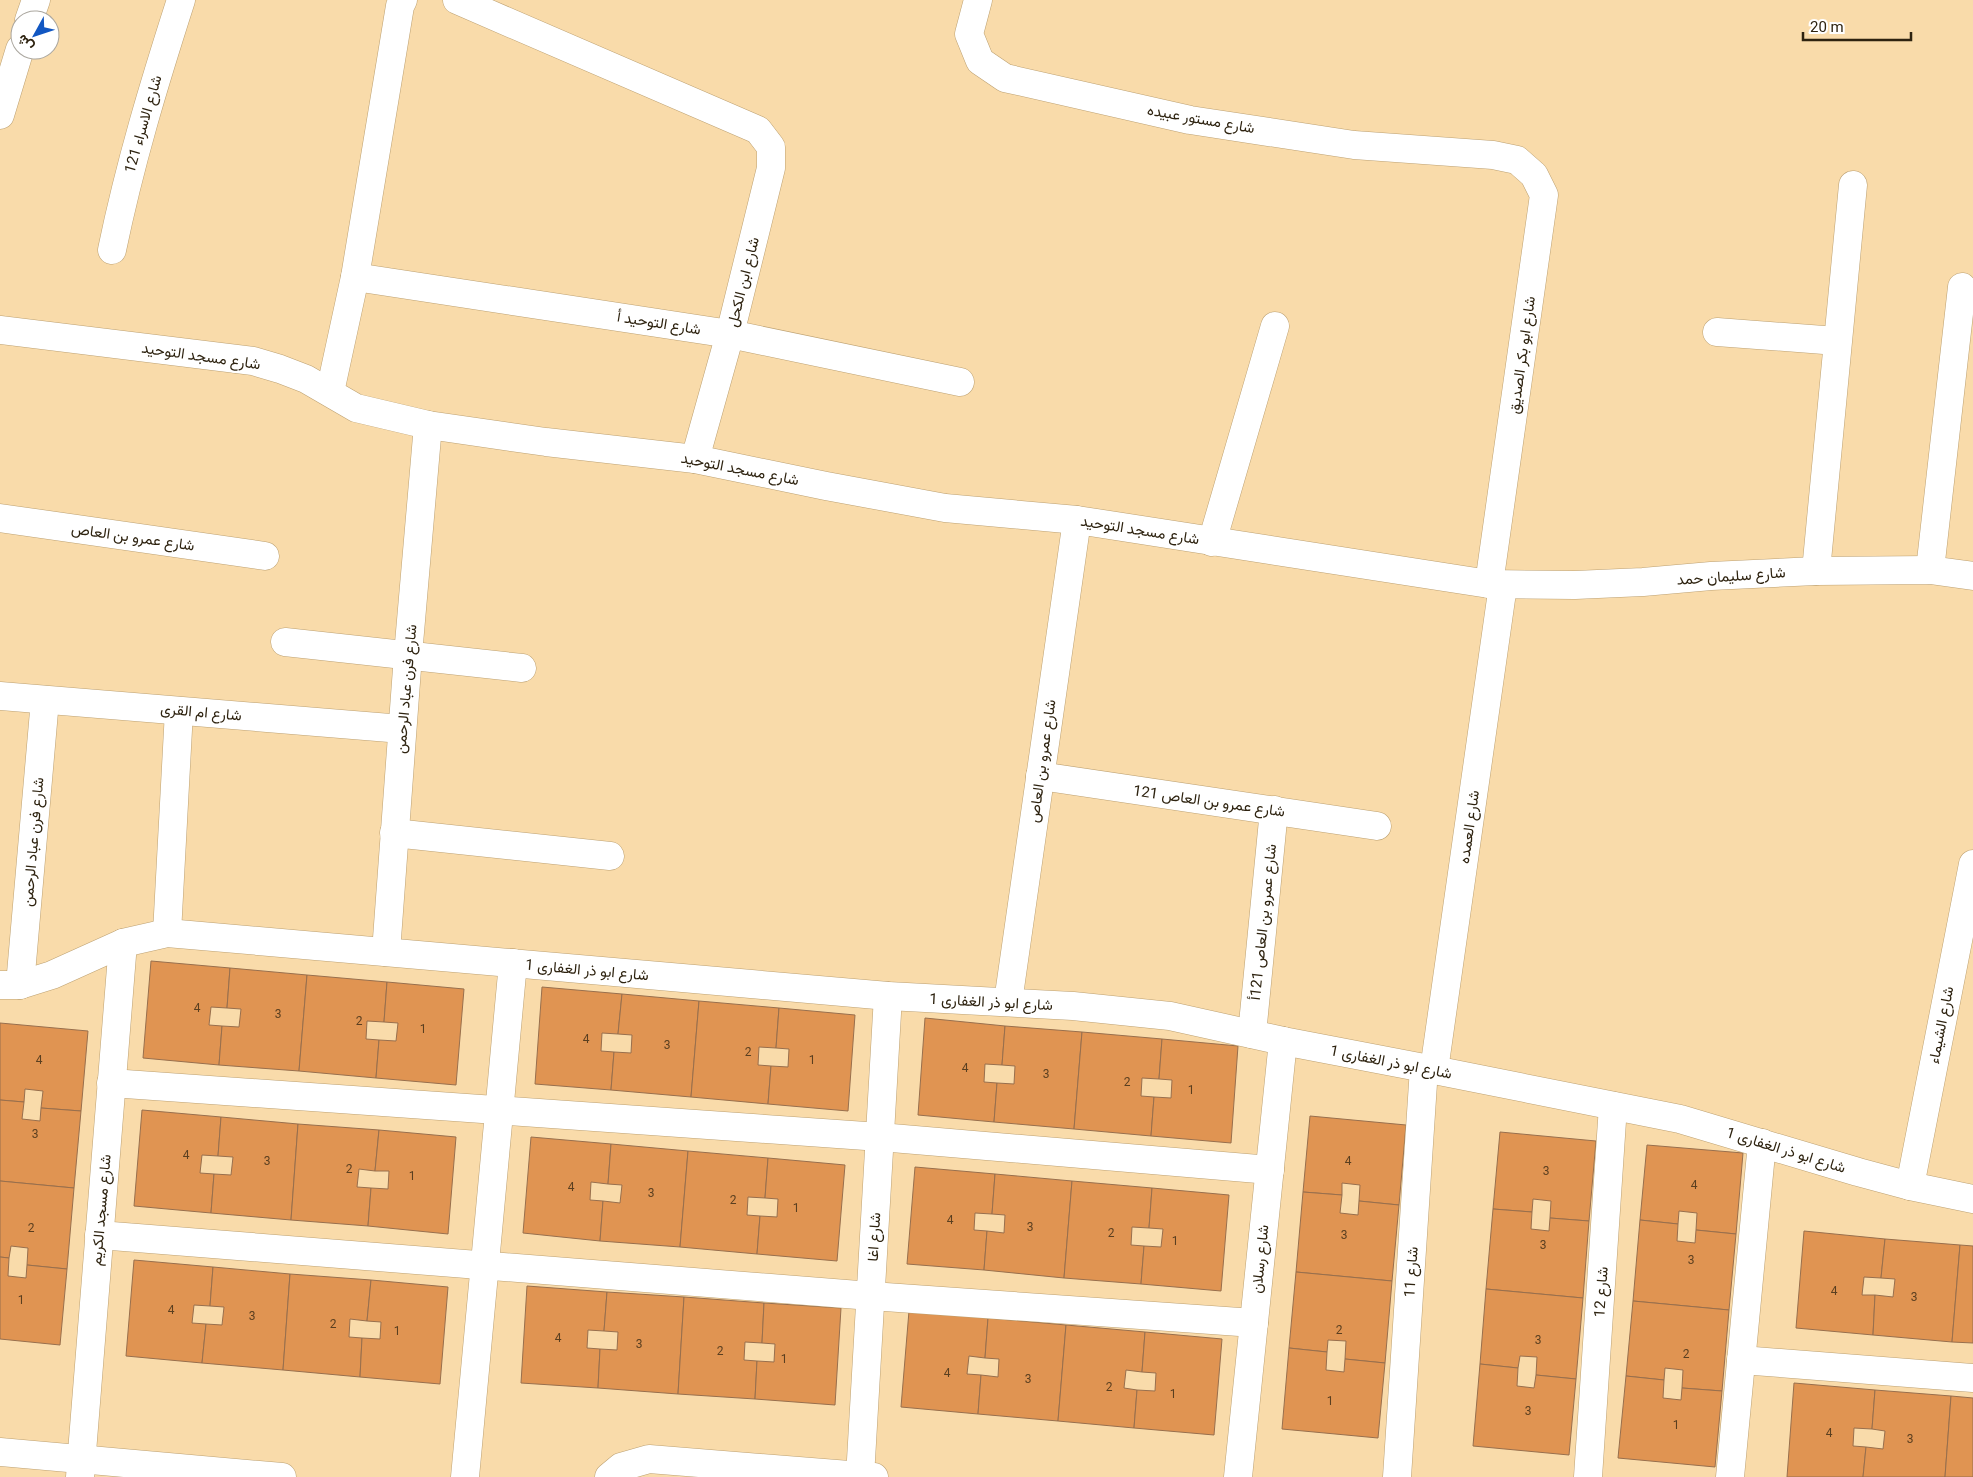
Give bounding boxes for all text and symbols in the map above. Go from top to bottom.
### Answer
north arrow [10,10,60,60]
scale bar [1803,10,1910,42]
text: 20 m [1810,18,1844,36]
text: ش [13,31,37,55]
street label: شارع الاسراء 121 [120,73,168,176]
street label: شارع مستور عبيده [1145,101,1256,139]
street label: شارع ابن الكحل [723,235,765,329]
street label: شارع ابو بكر الصديق [1505,295,1541,415]
street label: شارع التوحيد أ [616,308,702,340]
street label: شارع مسجد التوحيد [140,339,262,375]
street label: شارع مسجد التوحيد [679,449,801,491]
street label: شارع مسجد التوحيد [1079,512,1201,550]
street label: شارع عمرو بن العاص [70,519,196,557]
street label: شارع سليمان حمد [1676,563,1786,591]
street label: شارع فرن عباد الرحمن [391,623,423,755]
street label: شارع عمرو بن العاص [1024,698,1062,824]
street label: شارع ام القرى [159,699,243,727]
street label: شارع فرن عباد الرحمن [18,776,50,908]
street label: شارع عمرو بن العاص 121 [1132,781,1286,823]
street label: شارع العمده [1455,789,1485,865]
street label: شارع عمرو بن العاص 121أ [1246,843,1282,1001]
street label: شارع ابو ذر الغفارى 1 [524,956,650,986]
street label: شارع الشيماء [1925,985,1959,1066]
street label: شارع ابو ذر الغفارى 1 [929,990,1053,1016]
house number: 4 [194,1001,201,1015]
house number: 3 [275,1007,281,1021]
house number: 2 [356,1014,363,1028]
house number: 1 [420,1022,426,1036]
house number: 4 [583,1032,590,1046]
house number: 3 [664,1038,670,1052]
street label: شارع ابو ذر الغفارى 1 [1328,1041,1454,1085]
house number: 2 [745,1045,752,1059]
house number: 4 [36,1053,43,1067]
house number: 1 [809,1053,815,1067]
house number: 4 [962,1061,969,1075]
house number: 3 [1043,1067,1049,1081]
house number: 2 [1124,1075,1131,1089]
house number: 1 [1188,1083,1194,1097]
street label: شارع ابو ذر الغفارى 1 [1724,1123,1848,1179]
house number: 3 [32,1127,38,1141]
house number: 4 [183,1148,190,1162]
street label: شارع مسجد الكريم [87,1153,117,1267]
house number: 3 [264,1154,270,1168]
house number: 4 [1345,1154,1352,1168]
house number: 2 [346,1162,353,1176]
house number: 3 [1543,1164,1549,1178]
house number: 1 [409,1169,415,1183]
house number: 4 [1691,1178,1698,1192]
house number: 4 [568,1180,575,1194]
house number: 3 [648,1186,654,1200]
house number: 2 [730,1193,737,1207]
house number: 1 [793,1201,799,1215]
street label: شارع اغا [864,1212,886,1262]
house number: 4 [947,1213,954,1227]
house number: 3 [1027,1220,1033,1234]
house number: 2 [28,1221,35,1235]
street label: شارع رسلان [1247,1224,1275,1294]
house number: 2 [1108,1226,1115,1240]
house number: 3 [1341,1228,1347,1242]
house number: 1 [1172,1234,1178,1248]
house number: 3 [1540,1238,1546,1252]
street label: شارع 11 [1400,1246,1424,1298]
house number: 3 [1688,1253,1694,1267]
street label: شارع 12 [1590,1266,1614,1318]
house number: 4 [1831,1284,1838,1298]
house number: 3 [1911,1290,1917,1304]
house number: 1 [18,1293,24,1307]
house number: 4 [168,1303,175,1317]
house number: 3 [249,1309,255,1323]
house number: 2 [330,1317,337,1331]
house number: 2 [1336,1323,1343,1337]
house number: 1 [394,1324,400,1338]
house number: 4 [555,1331,562,1345]
house number: 3 [1535,1333,1541,1347]
house number: 3 [636,1337,642,1351]
house number: 2 [717,1344,724,1358]
house number: 2 [1683,1347,1690,1361]
house number: 1 [781,1352,787,1366]
house number: 4 [944,1366,951,1380]
house number: 3 [1025,1372,1031,1386]
house number: 2 [1106,1380,1113,1394]
house number: 1 [1170,1387,1176,1401]
house number: 1 [1327,1394,1333,1408]
house number: 3 [1525,1404,1531,1418]
house number: 1 [1673,1418,1679,1432]
house number: 4 [1826,1426,1833,1440]
house number: 3 [1907,1432,1913,1446]

